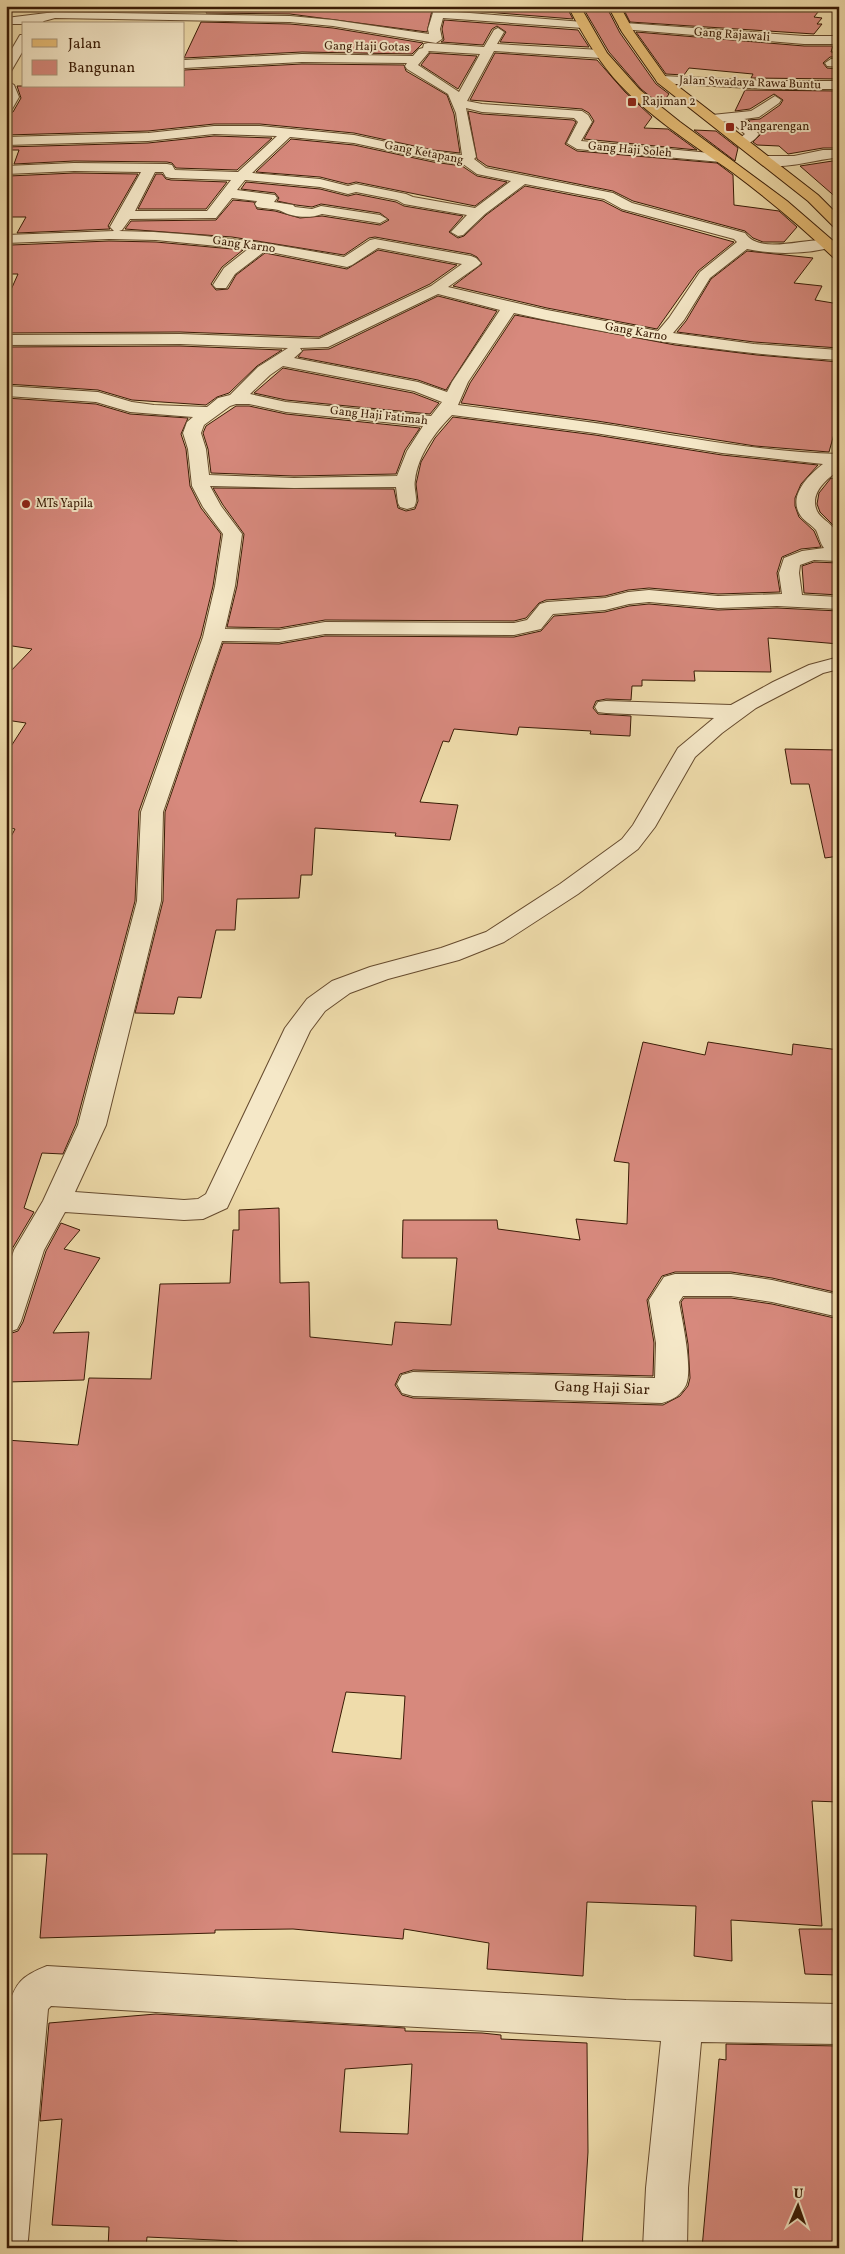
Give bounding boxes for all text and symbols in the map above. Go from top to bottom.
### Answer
legend [22,22,185,88]
street label: Gang Rajawali [693,24,771,46]
text: Jalan [68,34,101,55]
street label: Gang Haji Gotas [324,38,410,56]
text: Bangunan [68,58,135,79]
street label: Jalan Swadaya Rawa Buntu [679,73,821,93]
place label: Rajiman 2 [642,94,696,110]
marker: Rajiman 2 [626,96,638,108]
place label: Pangarengan [740,119,809,135]
marker: Pangarengan [724,121,736,133]
street label: Gang Ketapang [383,138,465,168]
street label: Gang Haji Soleh [587,138,673,162]
street label: Gang Karno [212,233,276,257]
street label: Gang Karno [604,319,668,345]
street label: Gang Haji Fatimah [329,403,429,429]
place label: MTs Yapila [36,496,93,512]
marker: MTs Yapila [20,498,32,510]
street label: Gang Haji Siar [554,1377,650,1401]
north arrow [772,2182,822,2232]
text: U [793,2185,804,2204]

